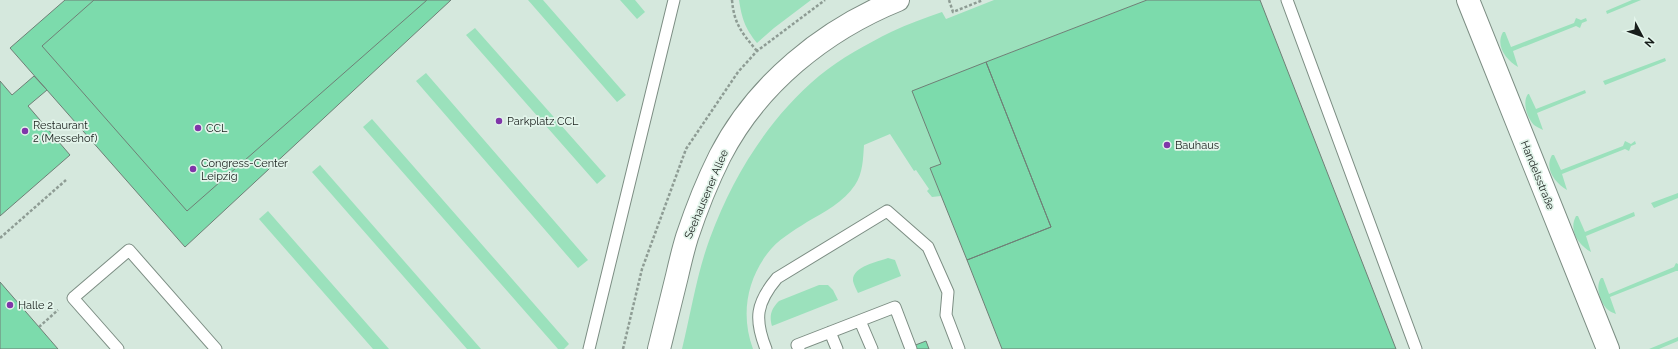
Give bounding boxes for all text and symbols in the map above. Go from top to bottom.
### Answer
north arrow [1622,16,1662,56]
text: N [1642,35,1657,50]
place label: Parkplatz CCL [507,115,579,128]
marker: Parkplatz CCL [494,116,504,126]
place label: Restaurant 2 (Messehof) [33,119,97,145]
place label: CCL [206,122,228,135]
marker: CCL [193,123,203,133]
marker: Restaurant 2 (Messehof) [20,126,30,136]
place label: Bauhaus [1175,139,1219,152]
street label: Handelsstraße [1518,139,1558,212]
marker: Bauhaus [1162,140,1172,150]
street label: Seehausener Allee [682,147,731,241]
place label: Congress-Center Leipzig [201,157,288,183]
marker: Congress-Center Leipzig [188,164,198,174]
place label: Halle 2 [18,299,53,312]
marker: Halle 2 [5,300,15,310]

